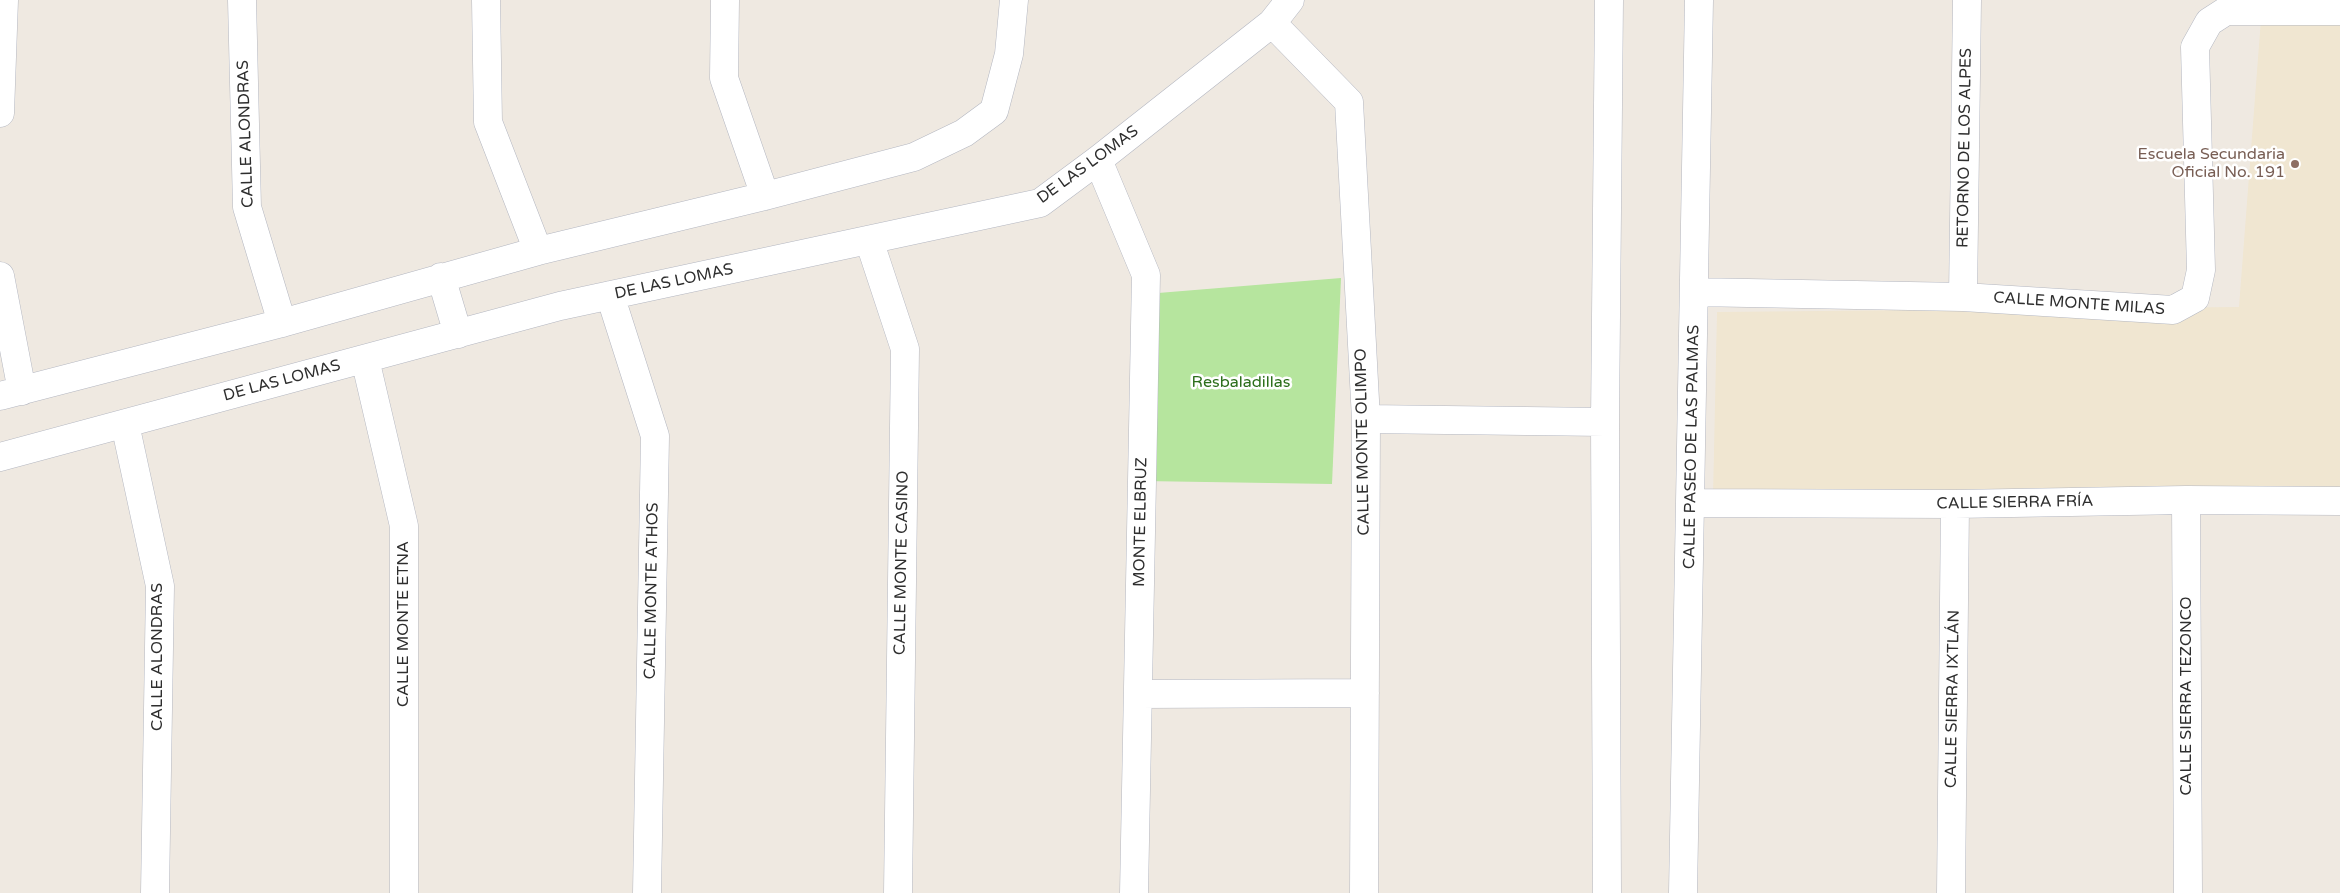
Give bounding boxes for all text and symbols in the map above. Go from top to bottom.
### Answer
street label: RETORNO DE LOS ALPES [1954,48,1976,248]
street label: CALLE ALONDRAS [234,60,258,208]
street label: DE LAS LOMAS [1034,122,1142,208]
place label: Escuela Secundaria Oficial No. 191 [2138,145,2285,183]
marker: Escuela Secundaria Oficial No. 191 [2289,158,2301,170]
street label: DE LAS LOMAS [613,260,735,304]
street label: CALLE MONTE MILAS [1993,288,2165,320]
street label: CALLE PASEO DE LAS PALMAS [1680,325,1704,569]
street label: CALLE MONTE OLIMPO [1352,348,1374,536]
street label: DE LAS LOMAS [221,356,343,406]
park label: Resbaladillas [1192,373,1290,393]
street label: MONTE ELBRUZ [1130,457,1152,587]
street label: CALLE MONTE CASINO [891,471,913,655]
street label: CALLE SIERRA FRÍA [1936,492,2094,514]
street label: CALLE MONTE ATHOS [641,502,663,680]
street label: CALLE MONTE ETNA [394,541,414,707]
street label: CALLE ALONDRAS [148,583,168,731]
street label: CALLE SIERRA TEZONCO [2177,596,2197,796]
street label: CALLE SIERRA IXTLÁN [1942,610,1964,788]

